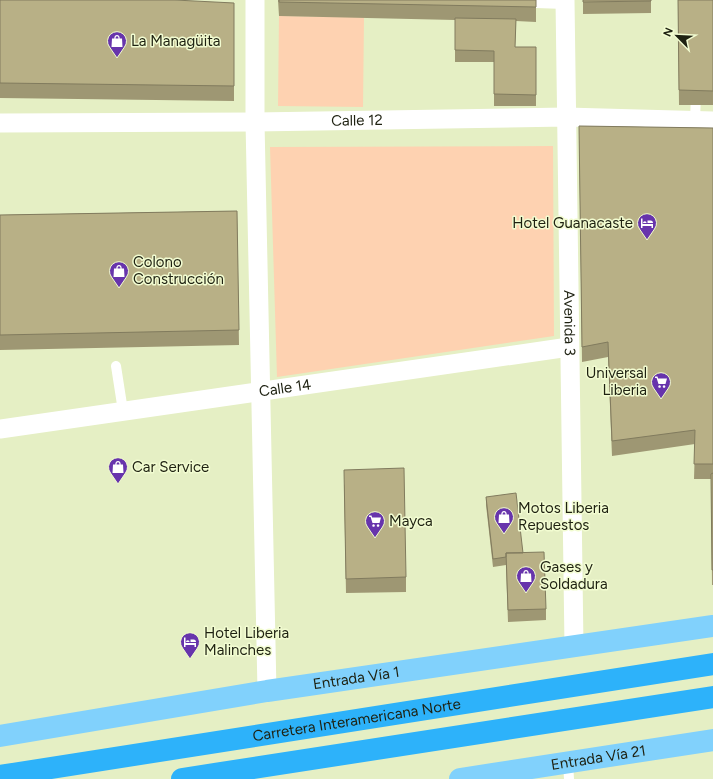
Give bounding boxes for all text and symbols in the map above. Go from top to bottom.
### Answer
north arrow [657,16,697,56]
text: N [661,26,676,39]
shop icon: La Managüita [106,30,128,58]
place label: La Managüita [131,32,220,50]
street label: Calle 12 [331,111,383,130]
hotel icon: Hotel Guanacaste [636,212,658,240]
place label: Hotel Guanacaste [512,214,633,232]
place label: Colono Construcción [133,253,224,288]
shop icon: Colono Construcción [108,260,130,288]
street label: Avenida 3 [560,290,579,356]
place label: Universal Liberia [586,364,647,399]
supermarket icon: Universal Liberia [650,371,672,399]
street label: Calle 14 [258,375,312,401]
shop icon: Car Service [107,456,129,484]
place label: Car Service [132,458,209,476]
place label: Motos Liberia Repuestos [518,499,609,534]
shop icon: Motos Liberia Repuestos [493,506,515,534]
supermarket icon: Mayca [364,510,386,538]
place label: Mayca [389,512,433,530]
place label: Gases y Soldadura [540,558,608,593]
shop icon: Gases y Soldadura [515,565,537,593]
place label: Hotel Liberia Malinches [204,624,289,659]
hotel icon: Hotel Liberia Malinches [179,631,201,659]
street label: Entrada Vía 1 [312,663,401,693]
street label: Carretera Interamericana Norte [251,695,462,745]
street label: Entrada Vía 21 [550,741,647,774]

